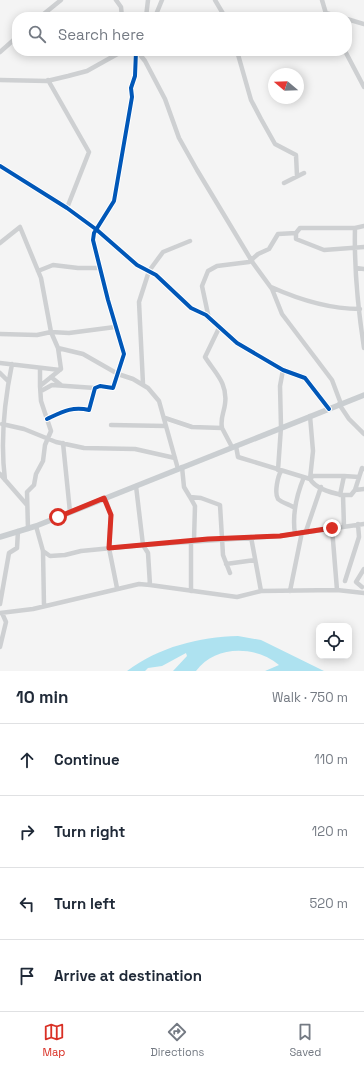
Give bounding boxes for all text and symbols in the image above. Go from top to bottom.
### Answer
search box [12,12,352,56]
icon: search [26,23,48,45]
text: Search here [58,25,144,44]
north arrow [268,68,304,104]
route start [49,508,67,526]
route end [323,519,341,537]
map controls [316,623,352,659]
button: locate [316,623,352,659]
text: 10 min [16,686,69,708]
text: Walk · 750 m [272,689,348,706]
icon: ahead [16,749,38,771]
text: Continue [54,750,120,769]
text: 110 m [314,751,348,768]
icon: right [16,821,38,843]
text: Turn right [54,822,125,841]
text: 120 m [312,823,348,840]
icon: left [16,893,38,915]
text: Turn left [54,894,116,913]
text: 520 m [310,895,348,912]
icon: arrive [16,965,38,987]
text: Arrive at destination [54,966,202,985]
tab: Map [43,1021,65,1059]
tab: Directions [150,1021,204,1059]
tab: Saved [289,1021,321,1059]

